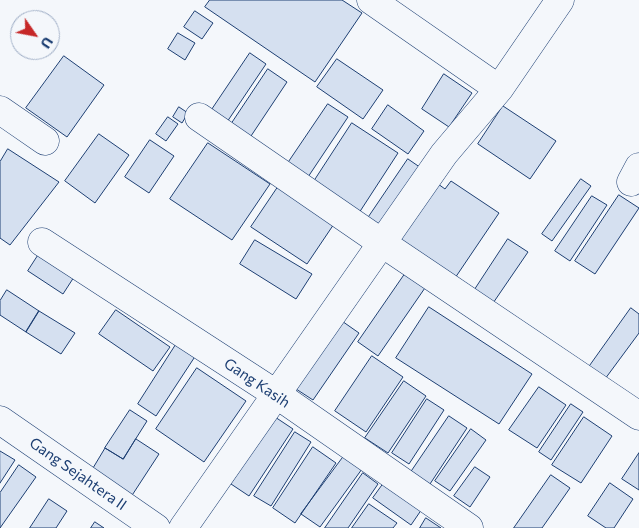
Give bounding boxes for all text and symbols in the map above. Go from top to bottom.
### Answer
north arrow [10,10,60,60]
text: U [37,34,57,52]
street label: Gang Kasih [221,354,293,412]
street label: Gang Sejahtera II [26,434,130,514]

